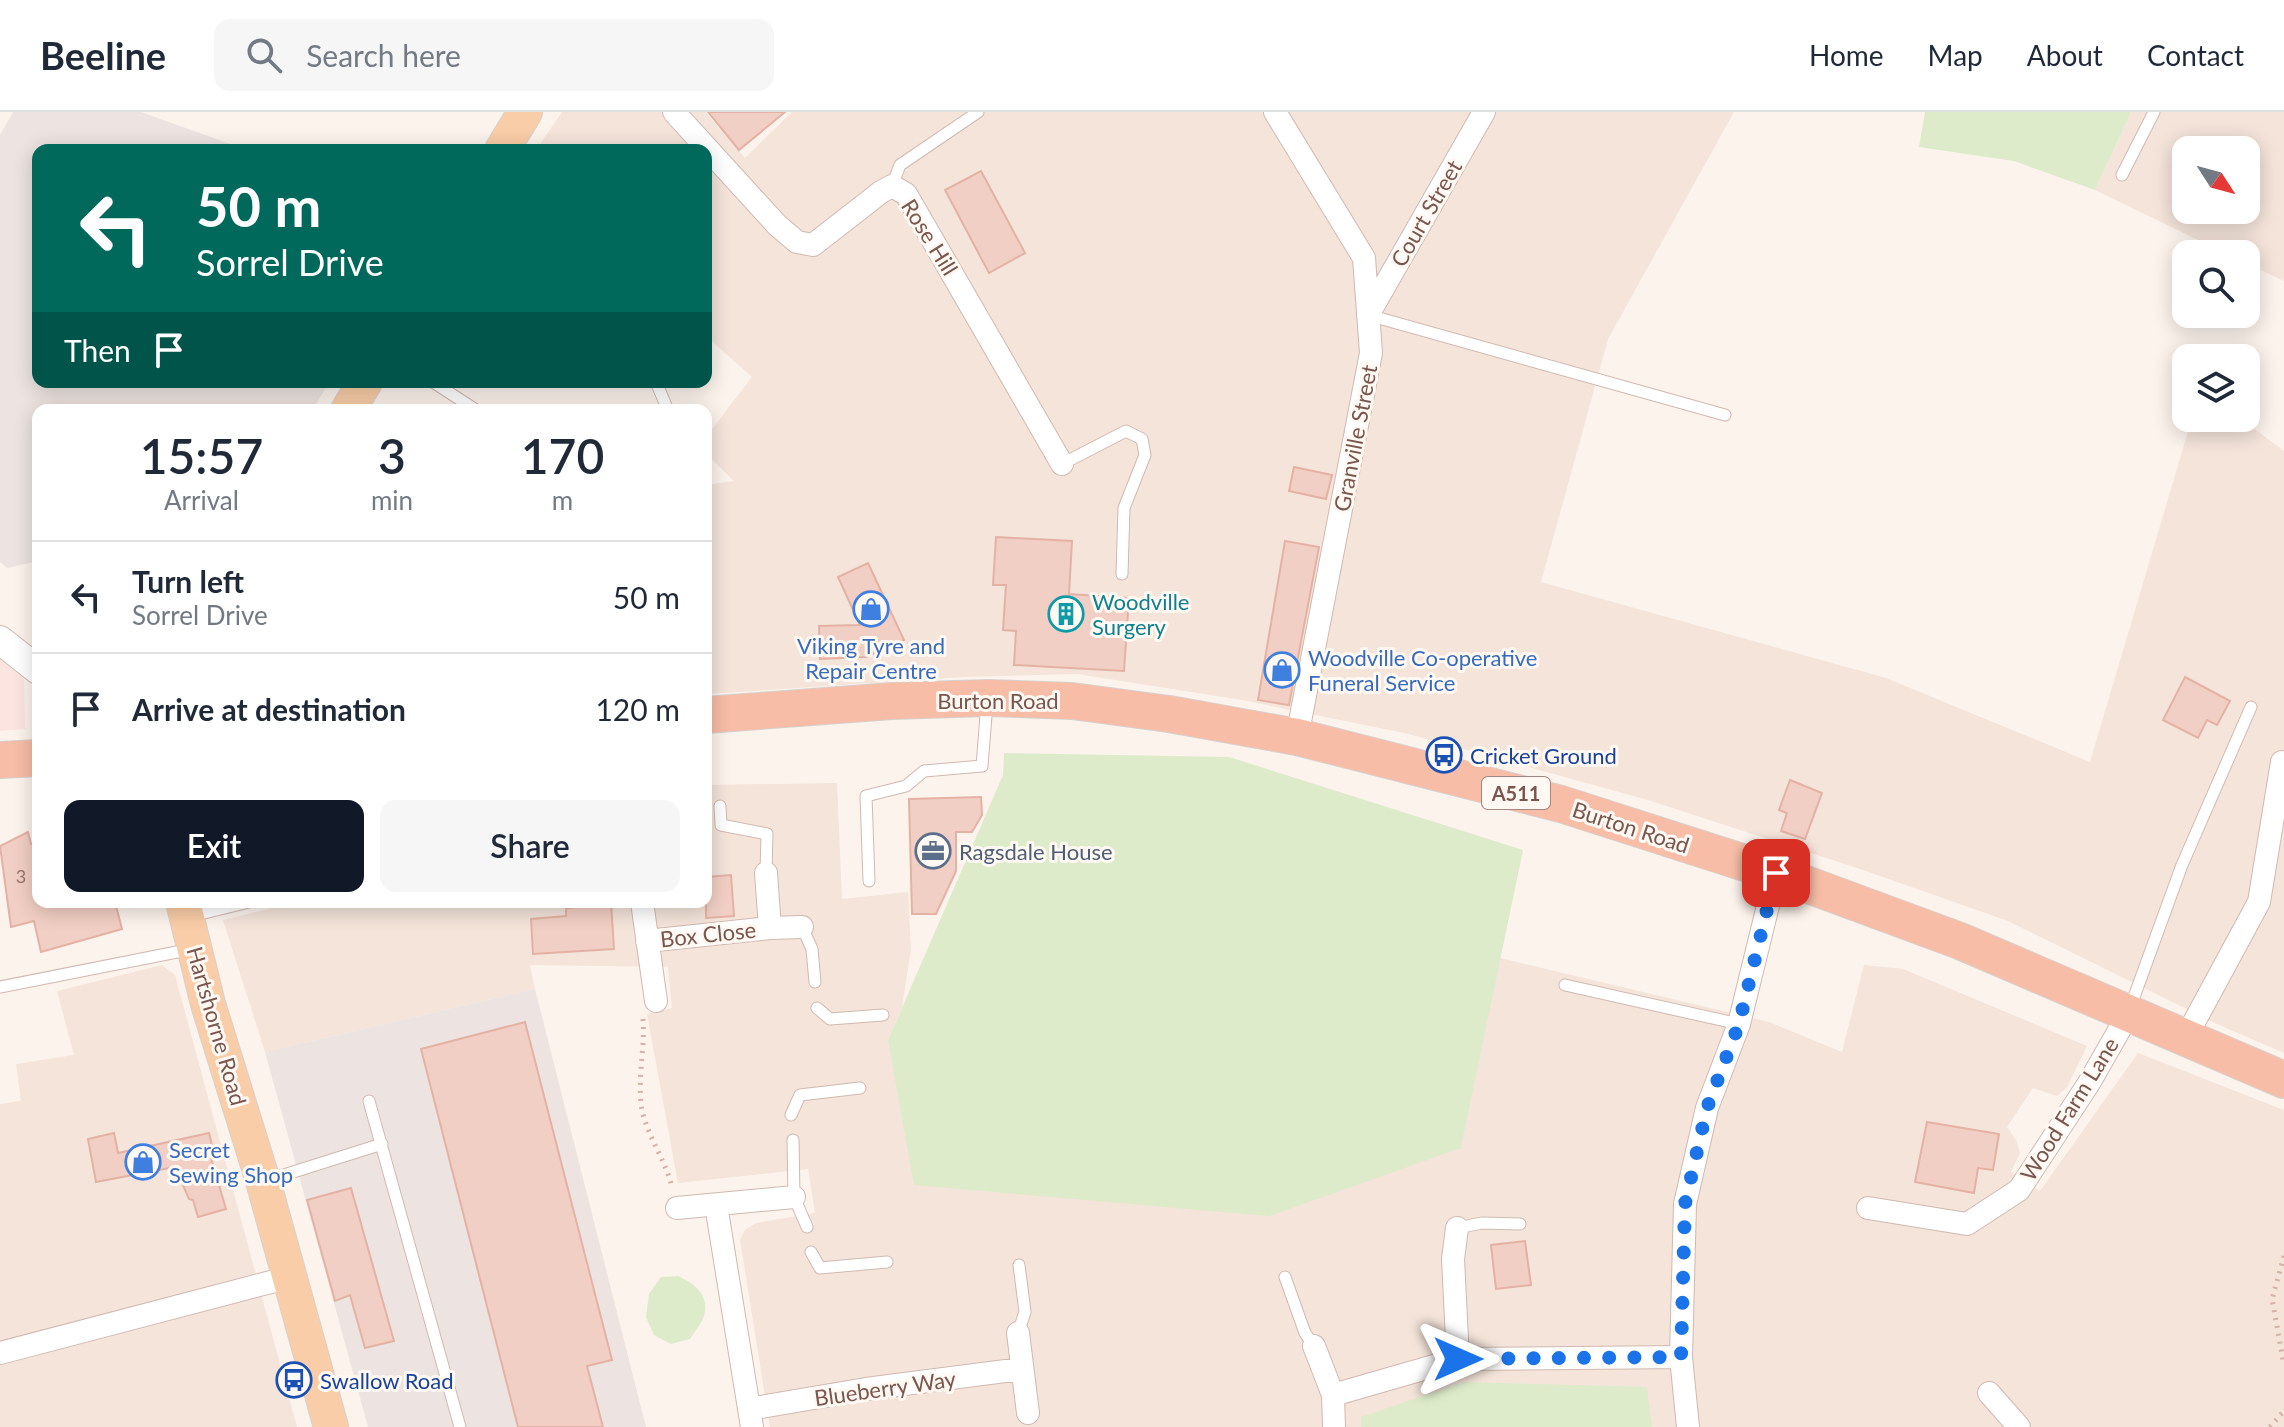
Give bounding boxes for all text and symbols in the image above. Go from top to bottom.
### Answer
search box [214,19,774,91]
text: Beeline [40,32,166,78]
icon: search [242,33,286,77]
text: Search here [306,37,461,73]
text: Home [1809,38,1884,72]
text: Map [1928,38,1983,72]
text: About [2027,38,2103,72]
text: Contact [2147,38,2244,72]
north arrow [2172,136,2260,224]
map controls [2172,136,2260,432]
street label: Court Street [1385,155,1467,271]
text: 50 m [196,172,321,239]
icon: left [64,176,168,280]
street label: Rose Hill [896,194,964,280]
text: Sorrel Drive [196,240,384,284]
button: search [2172,240,2260,328]
icon: arrive [147,328,191,372]
text: Then [64,332,131,368]
button: layers [2172,344,2260,432]
street label: Granville Street [1328,362,1382,514]
text: 15:57 [140,427,263,484]
text: 3 [378,427,406,484]
text: 170 [521,427,604,484]
text: Arrival [164,484,239,516]
text: min [371,484,413,516]
text: m [552,484,573,516]
text: Turn left [132,563,244,599]
icon: left [64,575,108,619]
text: 50 m [613,579,680,615]
place label: Woodville Surgery [1092,588,1189,640]
shop icon: Viking Tyre and Repair Centre [852,590,890,628]
building icon: Woodville Surgery [1047,595,1085,633]
text: Sorrel Drive [132,599,268,631]
place label: Viking Tyre and Repair Centre [797,632,945,684]
place label: Woodville Co-operative Funeral Service [1308,644,1537,696]
shop icon: Woodville Co-operative Funeral Service [1263,651,1301,689]
icon: arrive [64,687,108,731]
street label: Burton Road [937,687,1059,714]
text: Arrive at destination [132,691,406,727]
text: 120 m [595,691,680,727]
bus stop icon: Cricket Ground [1425,736,1463,774]
place label: Cricket Ground [1470,742,1617,769]
road number: A511 [1482,777,1550,809]
street label: Burton Road [1569,795,1693,859]
button: Exit [64,800,364,892]
button: Share [380,800,680,892]
office icon: Ragsdale House [914,832,952,870]
place label: Ragsdale House [959,838,1113,865]
pin [1742,839,1810,907]
icon: arrive [1754,851,1798,895]
house number: 3 [16,865,26,887]
street label: Box Close [659,916,757,952]
street label: Hartshorne Road [181,944,253,1108]
street label: Wood Farm Lane [2014,1032,2124,1186]
place label: Secret Sewing Shop [169,1136,293,1188]
shop icon: Secret Sewing Shop [124,1143,162,1181]
position arrow [1416,1317,1500,1401]
bus stop icon: Swallow Road [275,1361,313,1399]
street label: Blueberry Way [812,1365,958,1411]
place label: Swallow Road [320,1367,454,1394]

